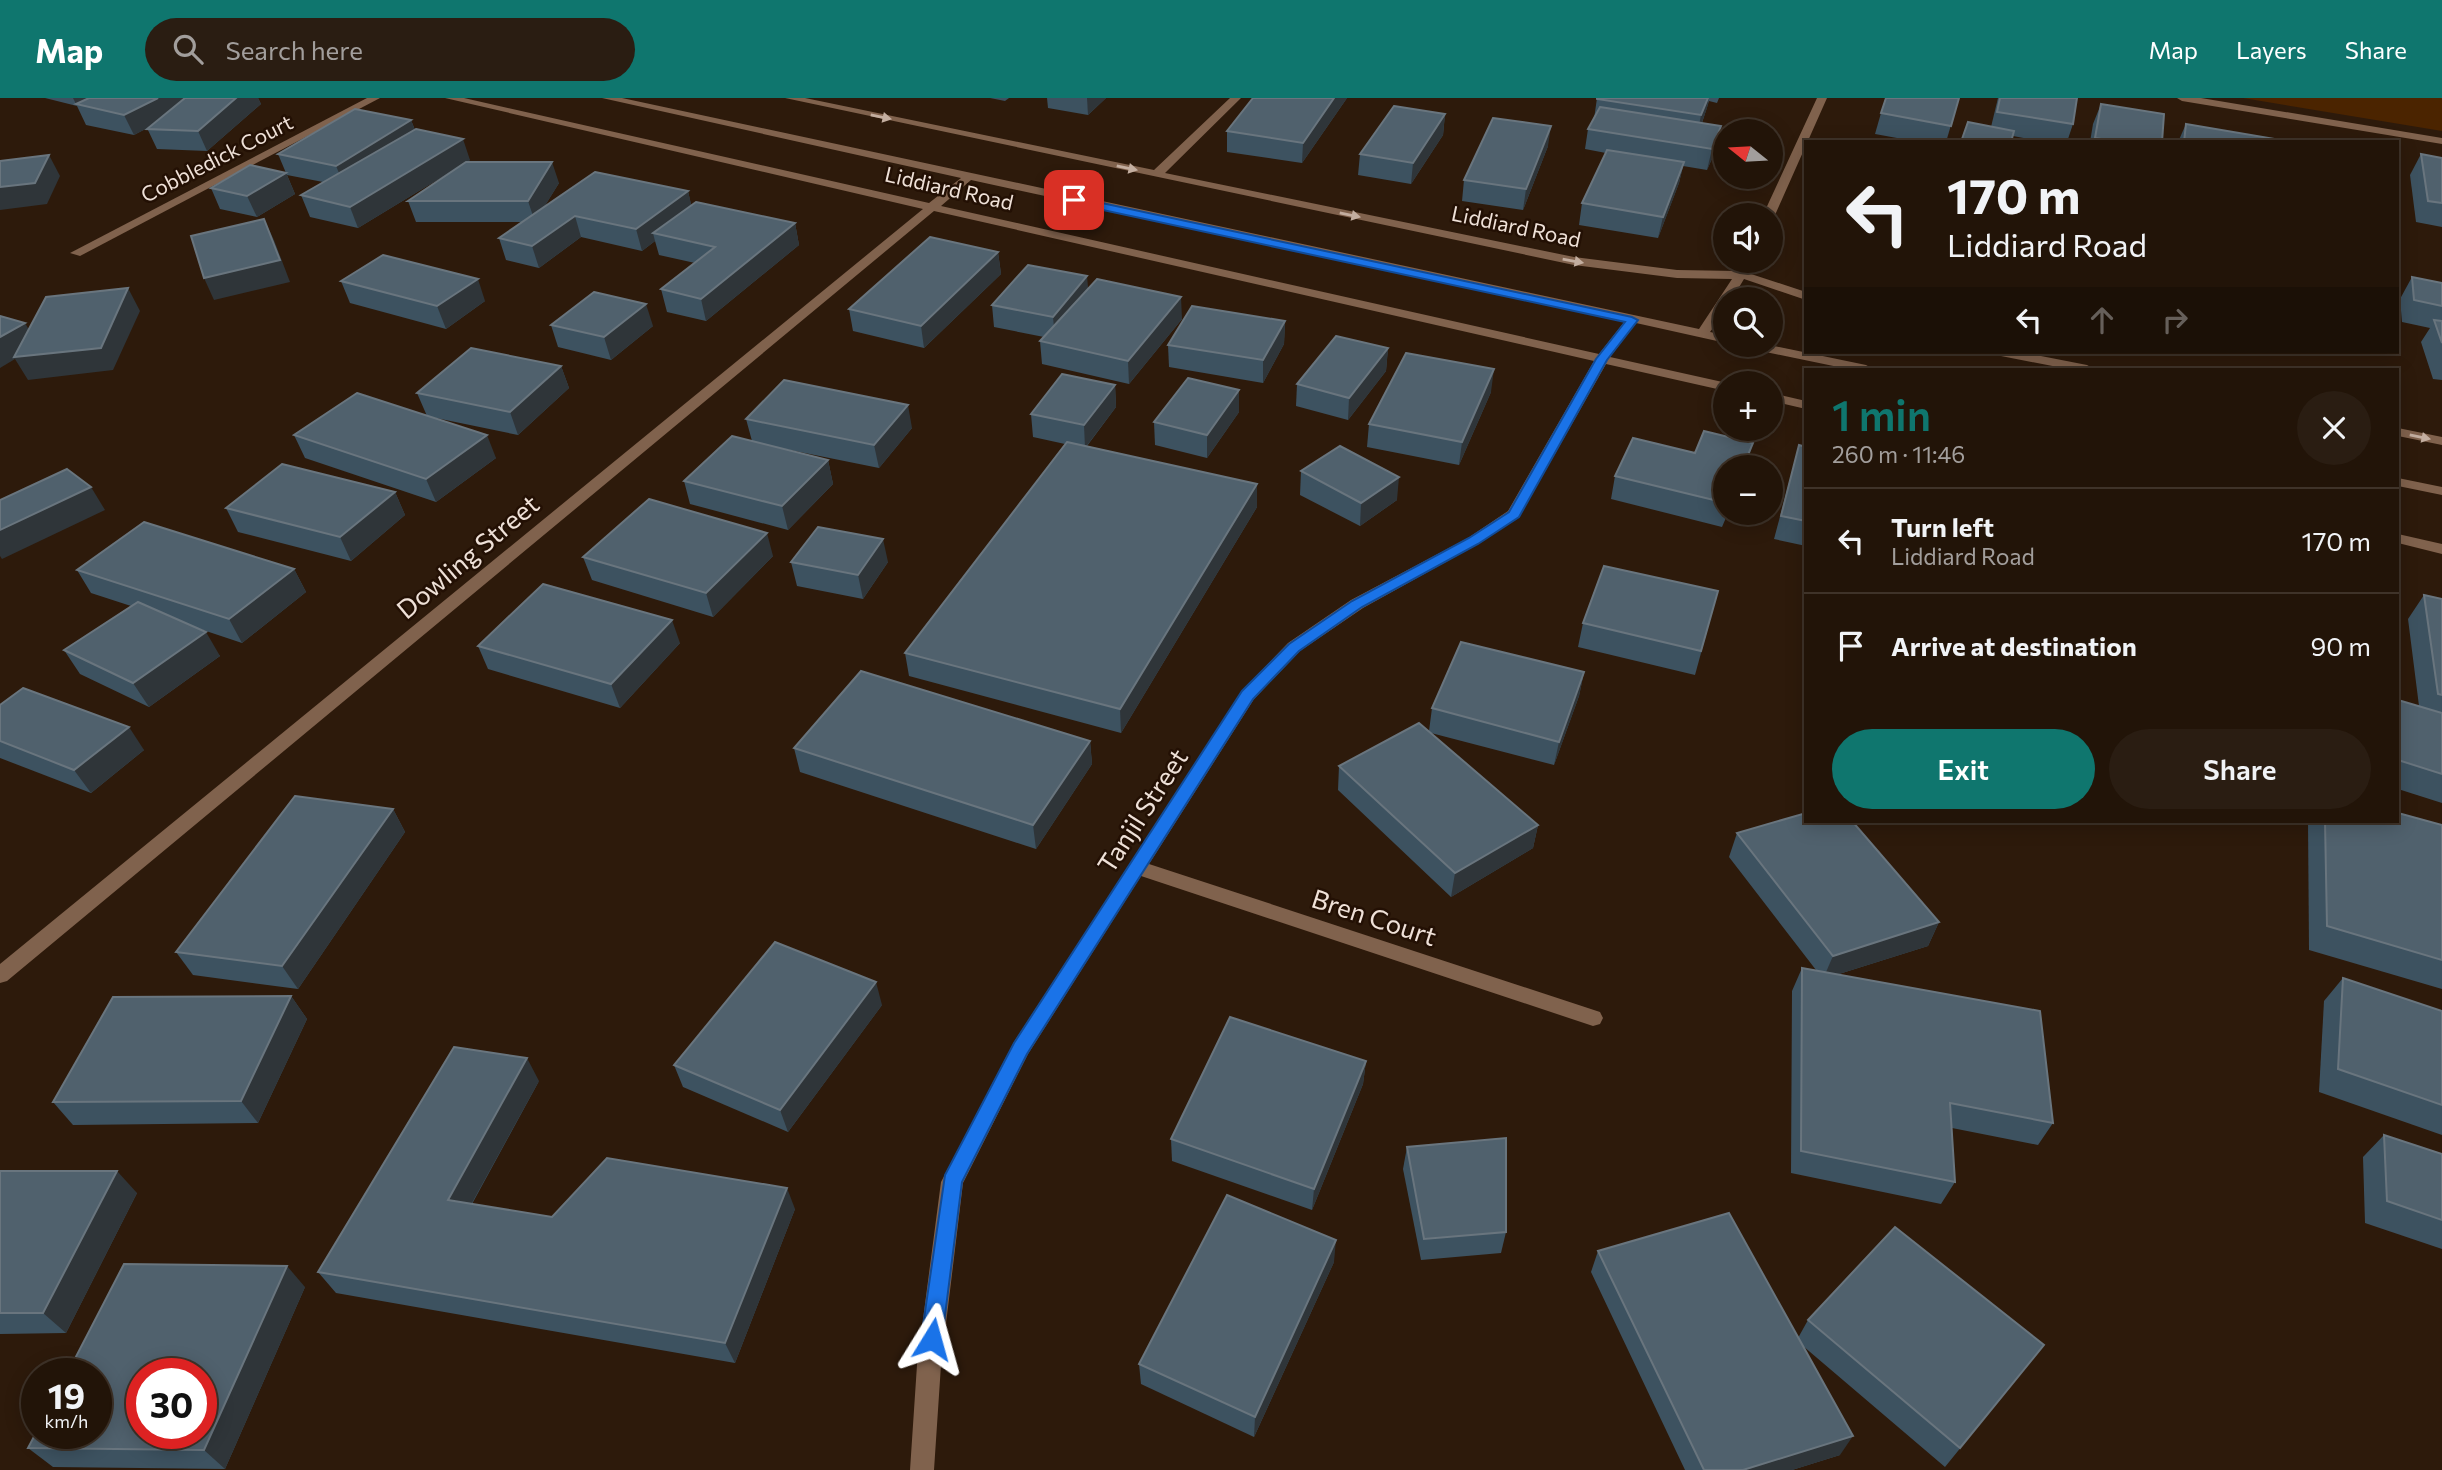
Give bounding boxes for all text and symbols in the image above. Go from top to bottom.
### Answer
search box [145,18,635,81]
text: Map [35,29,103,70]
icon: search [169,30,207,68]
text: Search here [225,34,363,65]
text: Map [2149,35,2198,64]
text: Layers [2236,35,2307,64]
text: Share [2345,35,2407,64]
street label: Cobbledick Court [136,109,296,207]
one-way arrow [870,111,892,122]
north arrow [1713,119,1783,189]
map controls [1713,119,1783,525]
street label: Liddiard Road [883,161,1016,214]
one-way arrow [1116,163,1138,174]
text: 170 m [1947,164,2080,224]
icon: left [1832,168,1923,259]
pin [1044,170,1104,230]
icon: arrive [1055,181,1093,219]
street label: Liddiard Road [1450,200,1583,251]
button: sound [1713,203,1783,273]
one-way arrow [1339,209,1361,220]
text: Liddiard Road [1947,224,2147,264]
one-way arrow [1562,256,1584,267]
button: search [1713,287,1783,357]
icon: left [2010,301,2048,339]
icon: ahead [2083,301,2121,339]
icon: right [2156,301,2194,339]
button: + [1713,371,1783,441]
text: 1 min [1832,388,1931,440]
button: close [2297,391,2371,465]
one-way arrow [2409,431,2431,442]
text: 260 m · 11:46 [1832,440,1965,468]
button: − [1713,455,1783,525]
street label: Dowling Street [390,487,544,624]
text: Turn left [1891,511,1994,542]
icon: left [1832,522,1870,560]
text: 170 m [2302,525,2371,556]
text: Liddiard Road [1891,542,2035,570]
icon: arrive [1832,627,1870,665]
text: Arrive at destination [1891,630,2137,661]
text: 90 m [2311,630,2371,661]
button: Exit [1832,729,2095,809]
button: Share [2109,729,2371,809]
street label: Tanjil Street [1090,742,1193,878]
street label: Bren Court [1308,882,1441,951]
position arrow [895,1302,969,1376]
speed limit sign: 30 [126,1358,217,1449]
text: 19 [48,1373,85,1416]
text: km/h [45,1410,88,1432]

